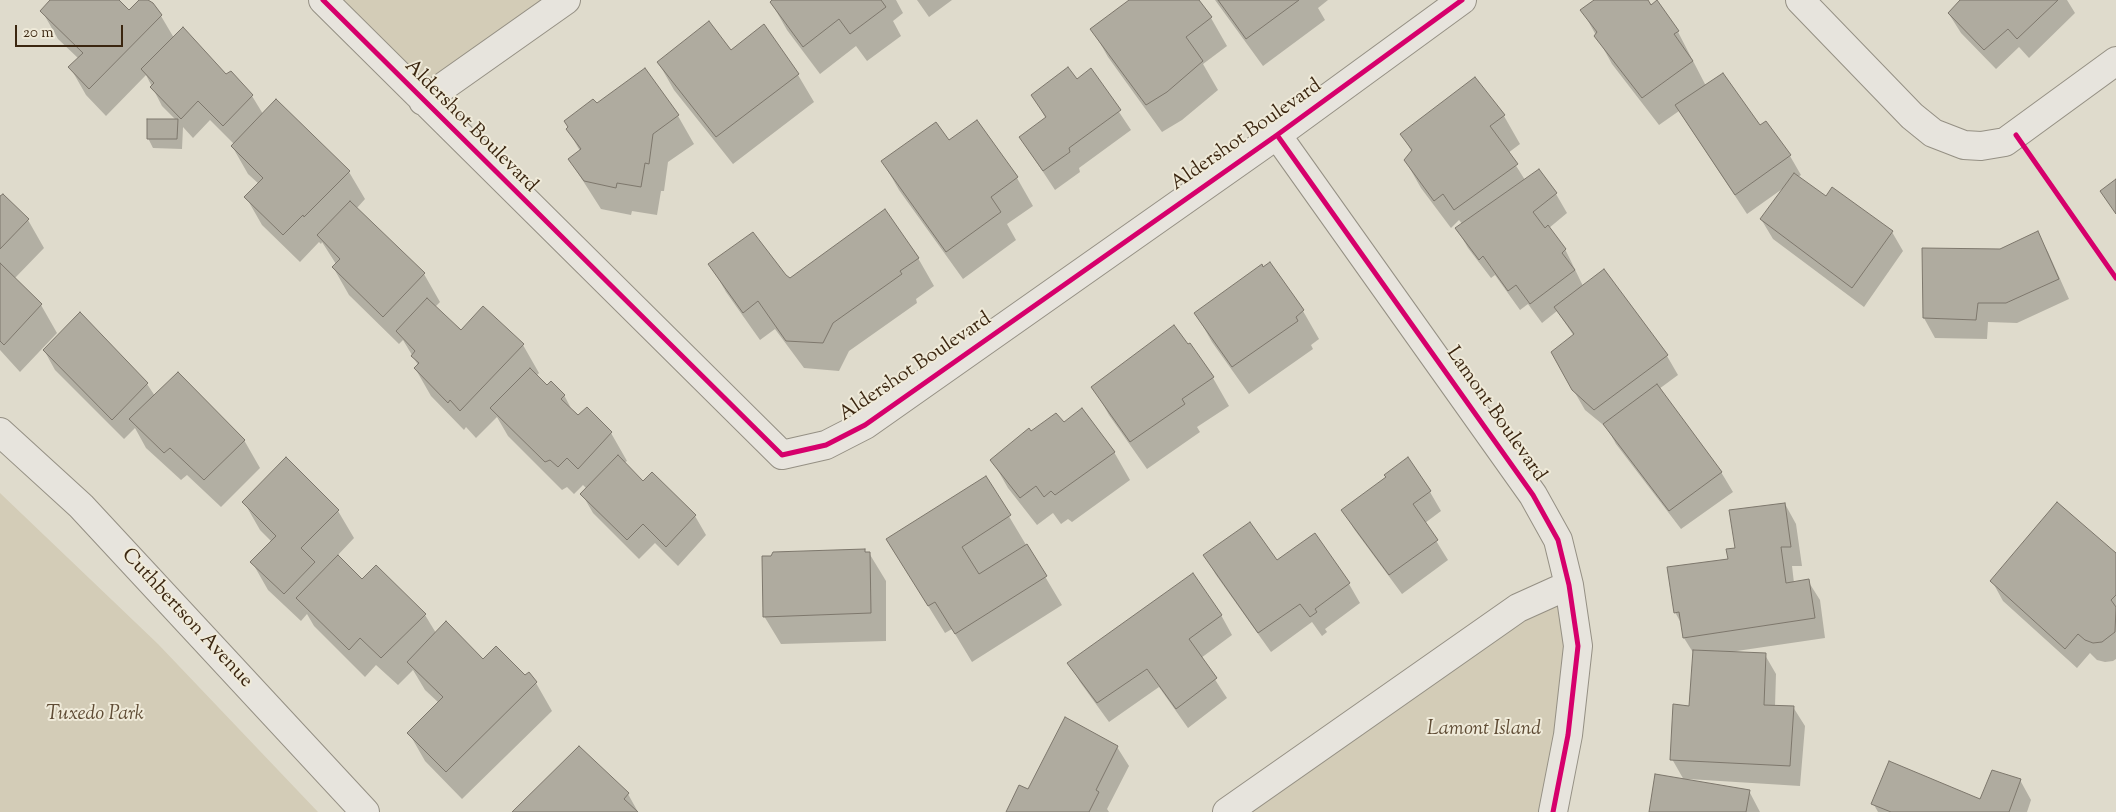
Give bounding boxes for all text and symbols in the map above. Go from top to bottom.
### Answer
scale bar [18,15,125,47]
text: 20 m [23,23,54,44]
street label: Aldershot Boulevard [398,55,542,199]
street label: Aldershot Boulevard [1167,75,1327,197]
street label: Aldershot Boulevard [835,308,997,428]
street label: Lamont Boulevard [1440,343,1550,487]
street label: Cuthbertson Avenue [115,544,257,694]
park label: Tuxedo Park [46,704,144,728]
park label: Lamont Island [1427,719,1541,743]

